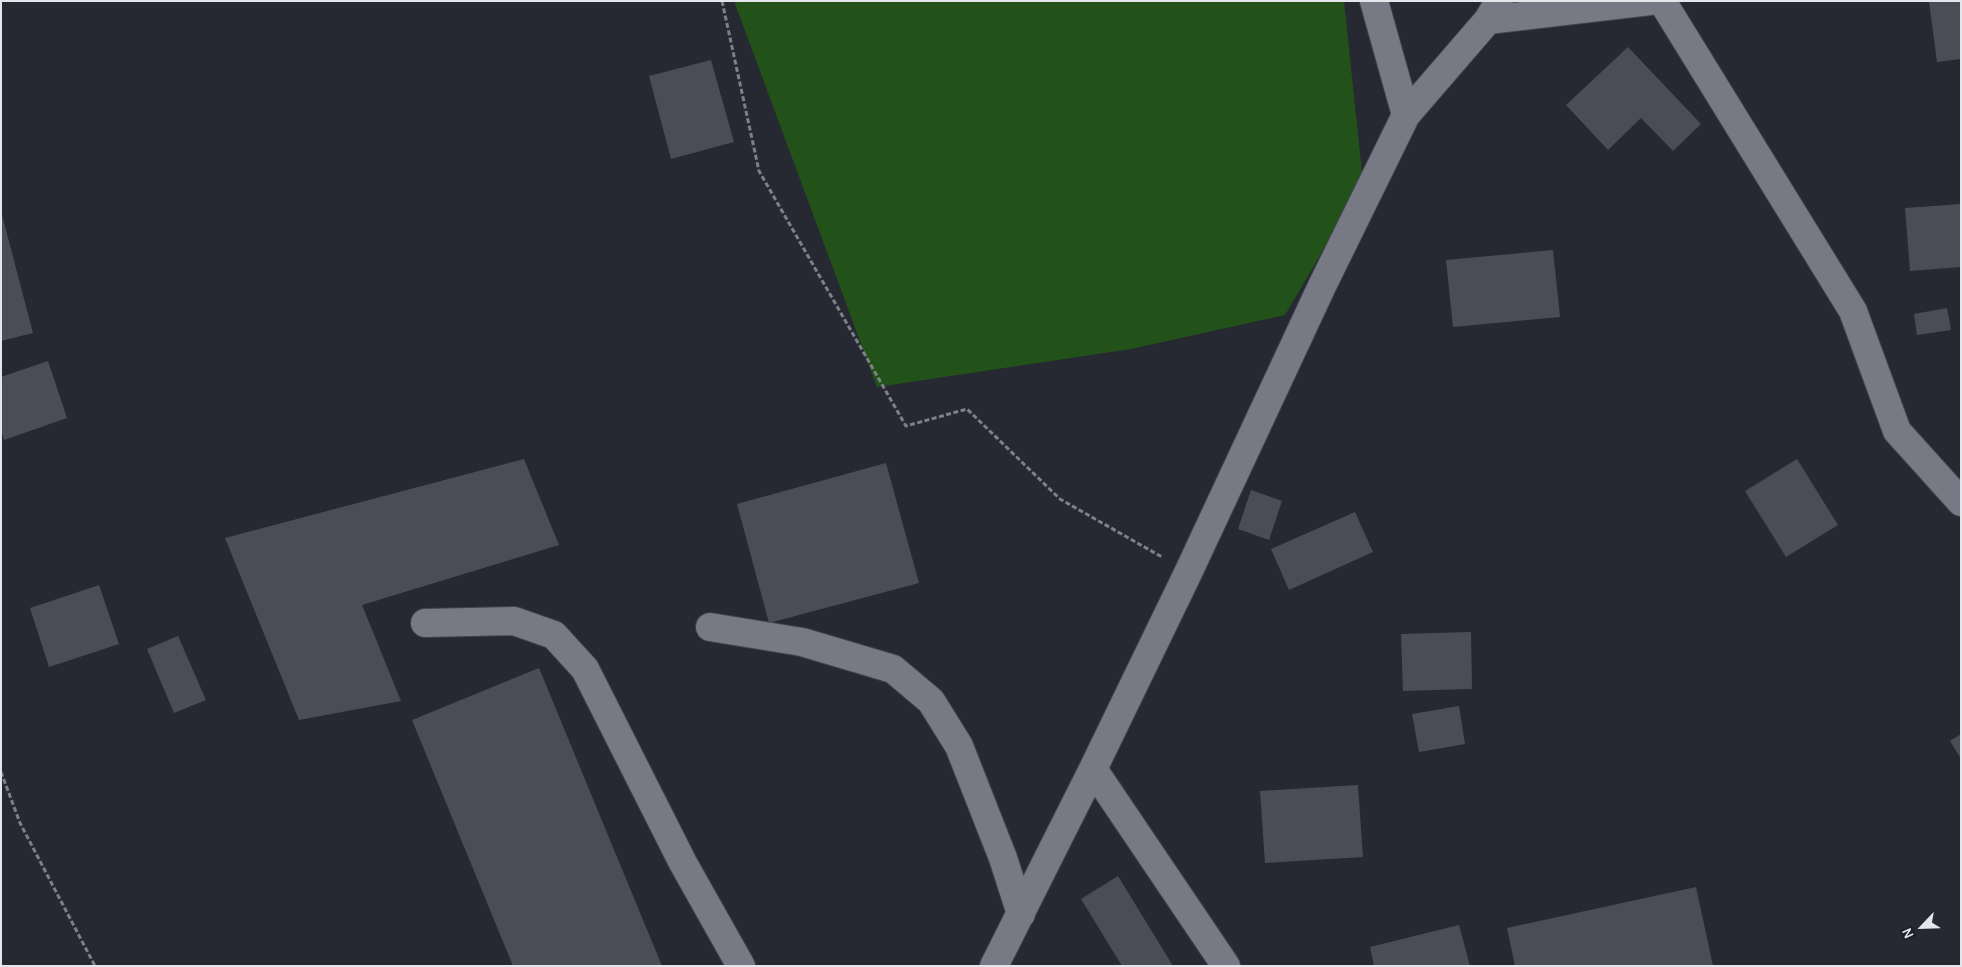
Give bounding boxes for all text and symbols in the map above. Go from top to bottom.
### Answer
north arrow [1897,902,1947,952]
text: N [1898,925,1918,941]

